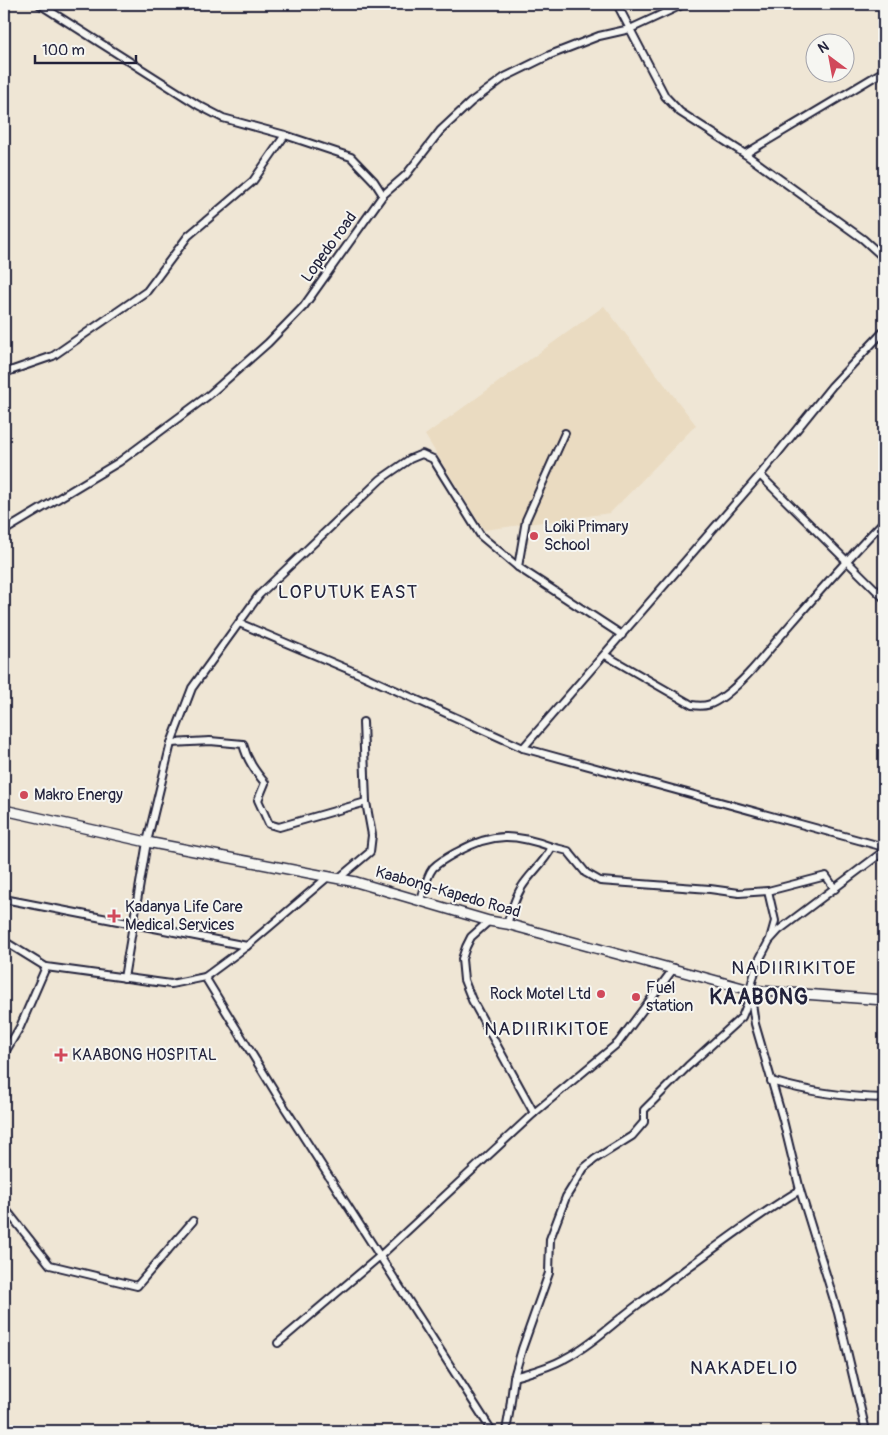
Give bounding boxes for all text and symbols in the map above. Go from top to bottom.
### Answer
scale bar [35,32,136,64]
north arrow [806,32,856,82]
text: N [815,38,832,57]
text: 100 m [42,41,85,60]
street label: Lopedo road [297,208,361,286]
place label: Loiki Primary School [544,517,629,555]
marker: Loiki Primary School [528,530,540,542]
district label: LOPUTUK EAST [278,580,418,604]
place label: Makro Energy [34,785,123,805]
marker: Makro Energy [18,789,30,801]
street label: Kaabong-Kapedo Road [373,862,523,922]
place label: Kadanya Life Care Medical Services [125,897,243,935]
marker: Kadanya Life Care Medical Services [107,909,121,923]
district label: NADIIRIKITOE [731,956,857,980]
place label: Fuel station [646,978,693,1016]
place label: Rock Motel Ltd [490,984,591,1004]
district label: KAABONG [709,984,809,1011]
marker: Rock Motel Ltd [595,988,607,1000]
marker: Fuel station [630,991,642,1003]
district label: NADIIRIKITOE [484,1017,610,1041]
place label: KAABONG HOSPITAL [72,1045,217,1065]
marker: KAABONG HOSPITAL [54,1048,68,1062]
district label: NAKADELIO [690,1356,798,1380]

